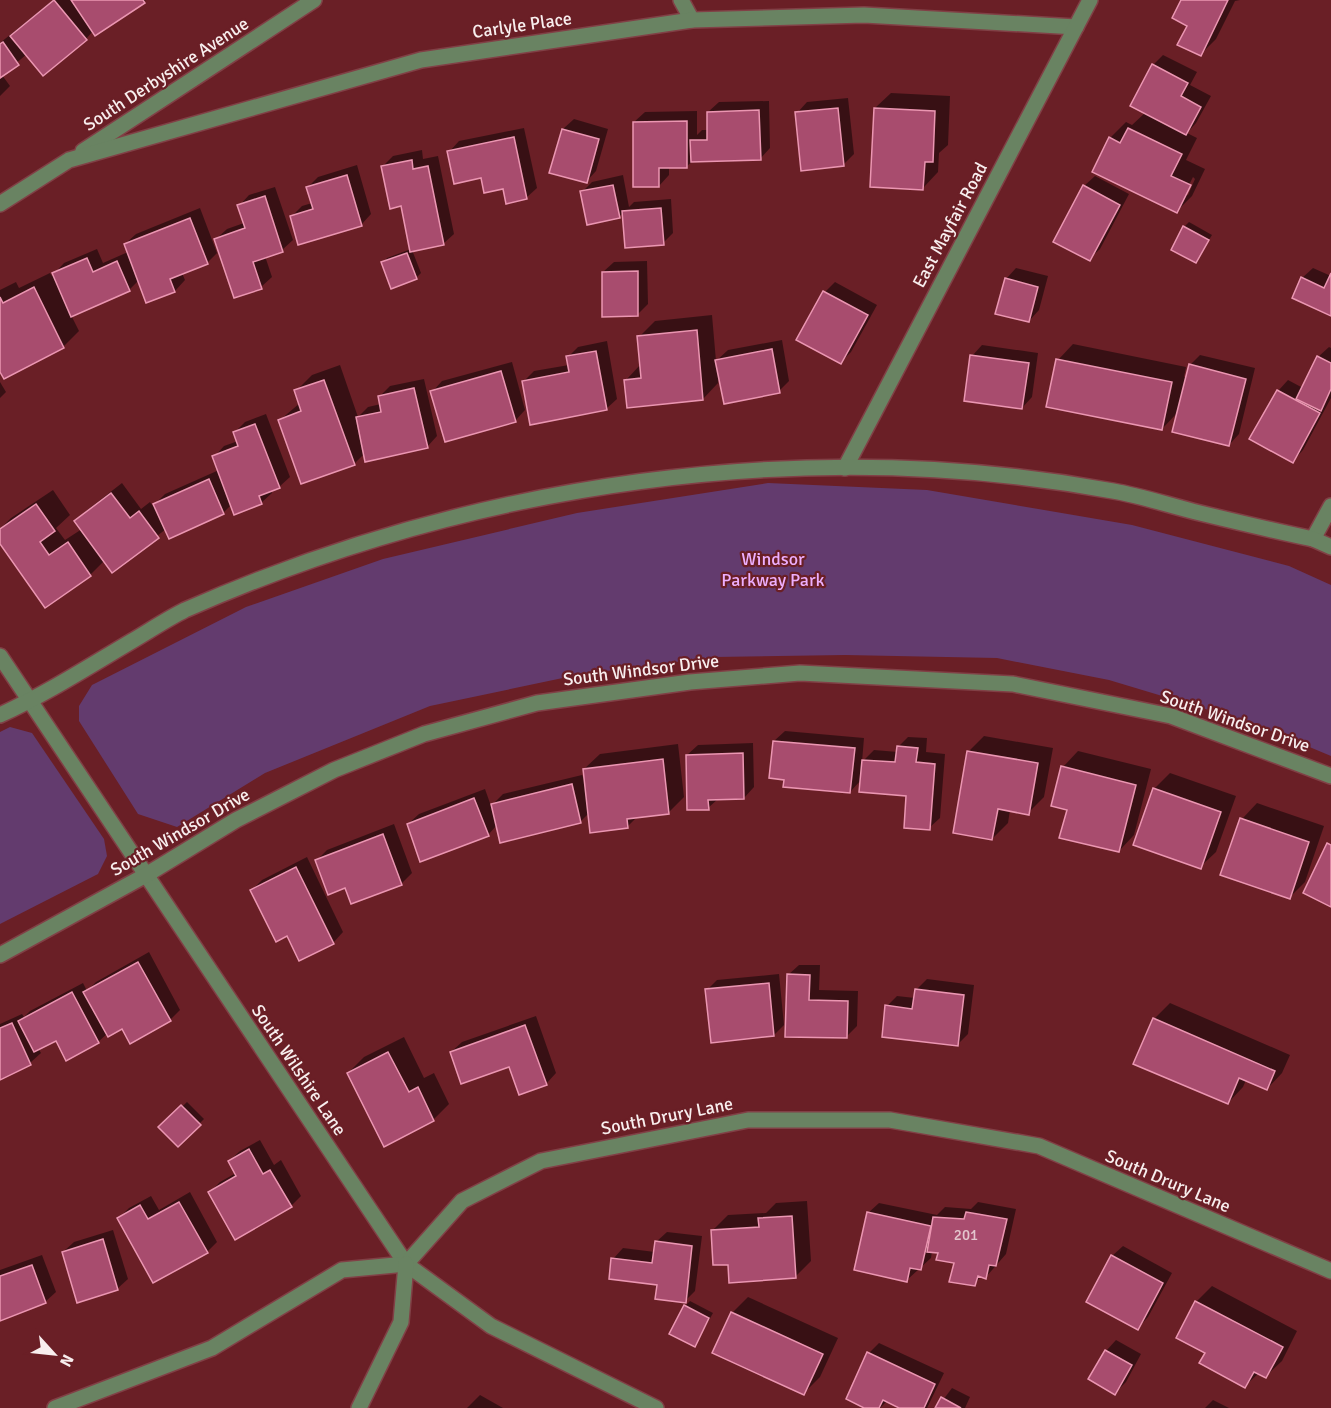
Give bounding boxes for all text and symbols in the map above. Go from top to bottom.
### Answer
street label: Carlyle Place [471,7,573,43]
street label: South Derbyshire Avenue [79,12,253,136]
street label: East Mayfair Road [908,159,992,291]
park label: Windsor Parkway Park [721,548,825,591]
street label: South Windsor Drive [562,650,720,690]
street label: South Windsor Drive [1157,685,1313,757]
street label: South Windsor Drive [107,783,253,881]
street label: South Wilshire Lane [247,1000,351,1140]
street label: South Drury Lane [599,1092,735,1140]
street label: South Drury Lane [1102,1145,1234,1217]
house number: 201 [954,1226,978,1244]
north arrow [24,1324,84,1384]
text: N [55,1351,78,1370]

